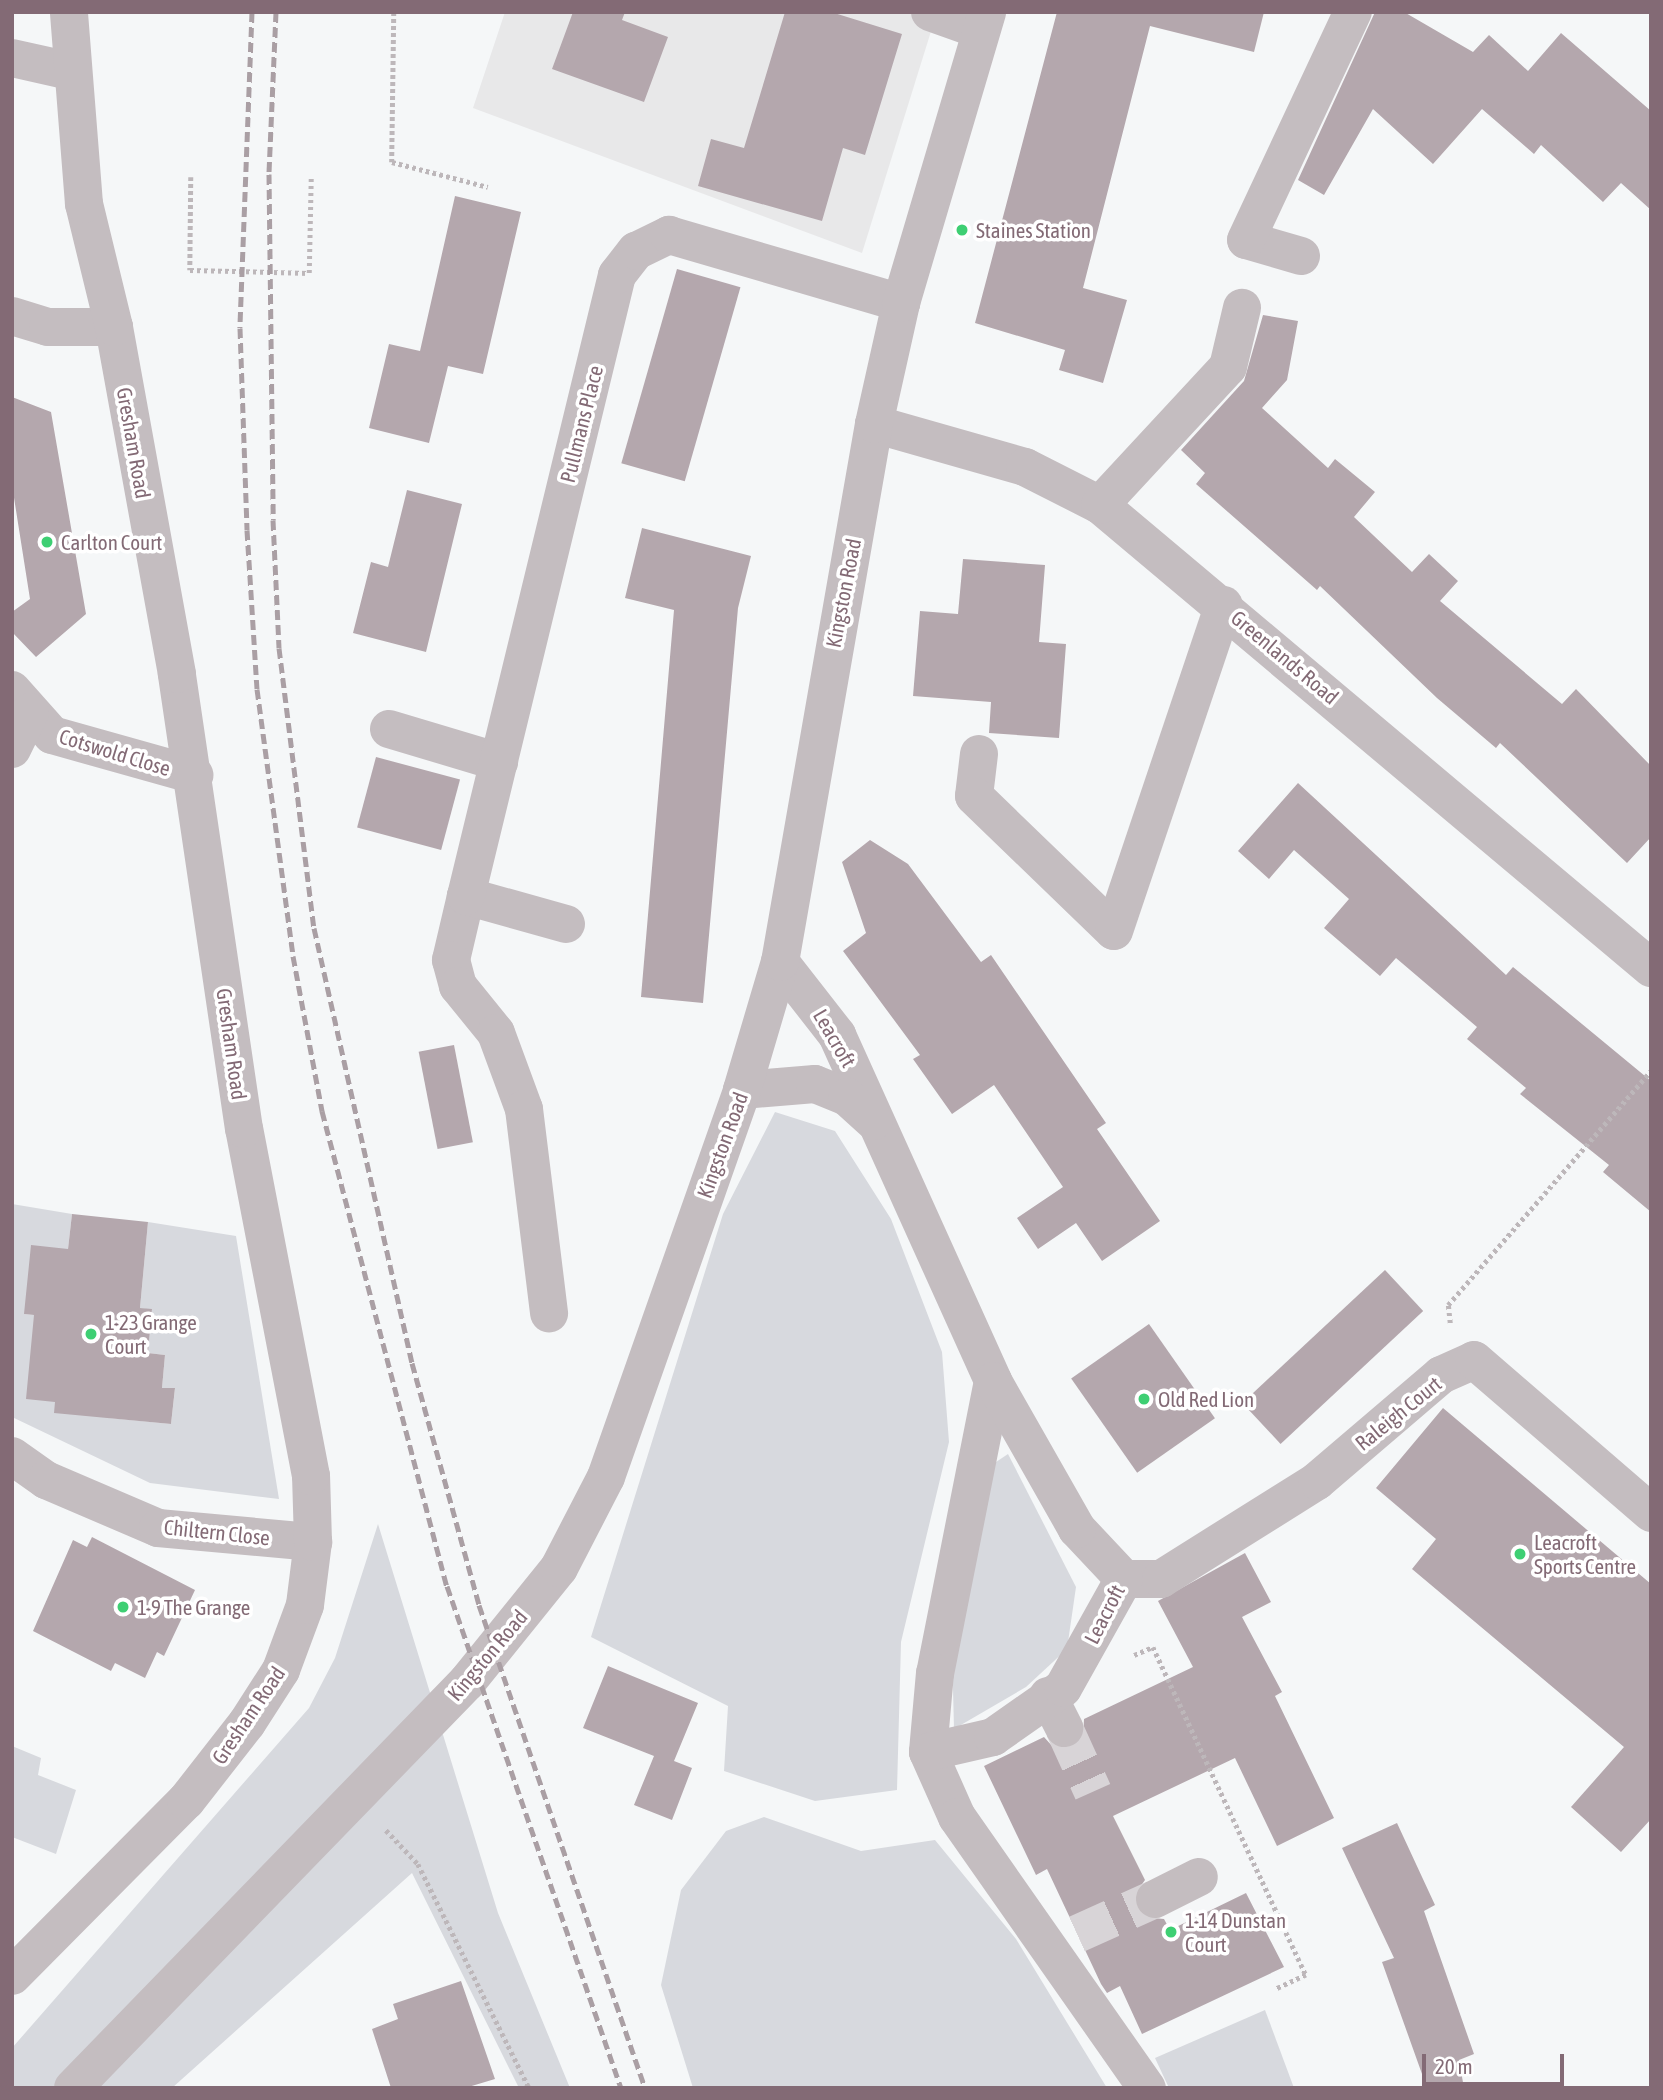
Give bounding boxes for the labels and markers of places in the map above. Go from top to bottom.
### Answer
place label: Staines Station [976,217,1091,243]
marker: Staines Station [954,222,970,238]
place label: Carlton Court [61,529,162,555]
marker: Carlton Court [39,534,55,550]
place label: 1-23 Grange Court [105,1309,197,1359]
marker: 1-23 Grange Court [83,1326,99,1342]
place label: Old Red Lion [1158,1386,1254,1412]
marker: Old Red Lion [1136,1391,1152,1407]
place label: Leacroft Sports Centre [1534,1529,1636,1579]
marker: Leacroft Sports Centre [1512,1546,1528,1562]
place label: 1-9 The Grange [137,1594,250,1620]
marker: 1-9 The Grange [115,1599,131,1615]
place label: 1-14 Dunstan Court [1185,1907,1286,1957]
marker: 1-14 Dunstan Court [1163,1924,1179,1940]

